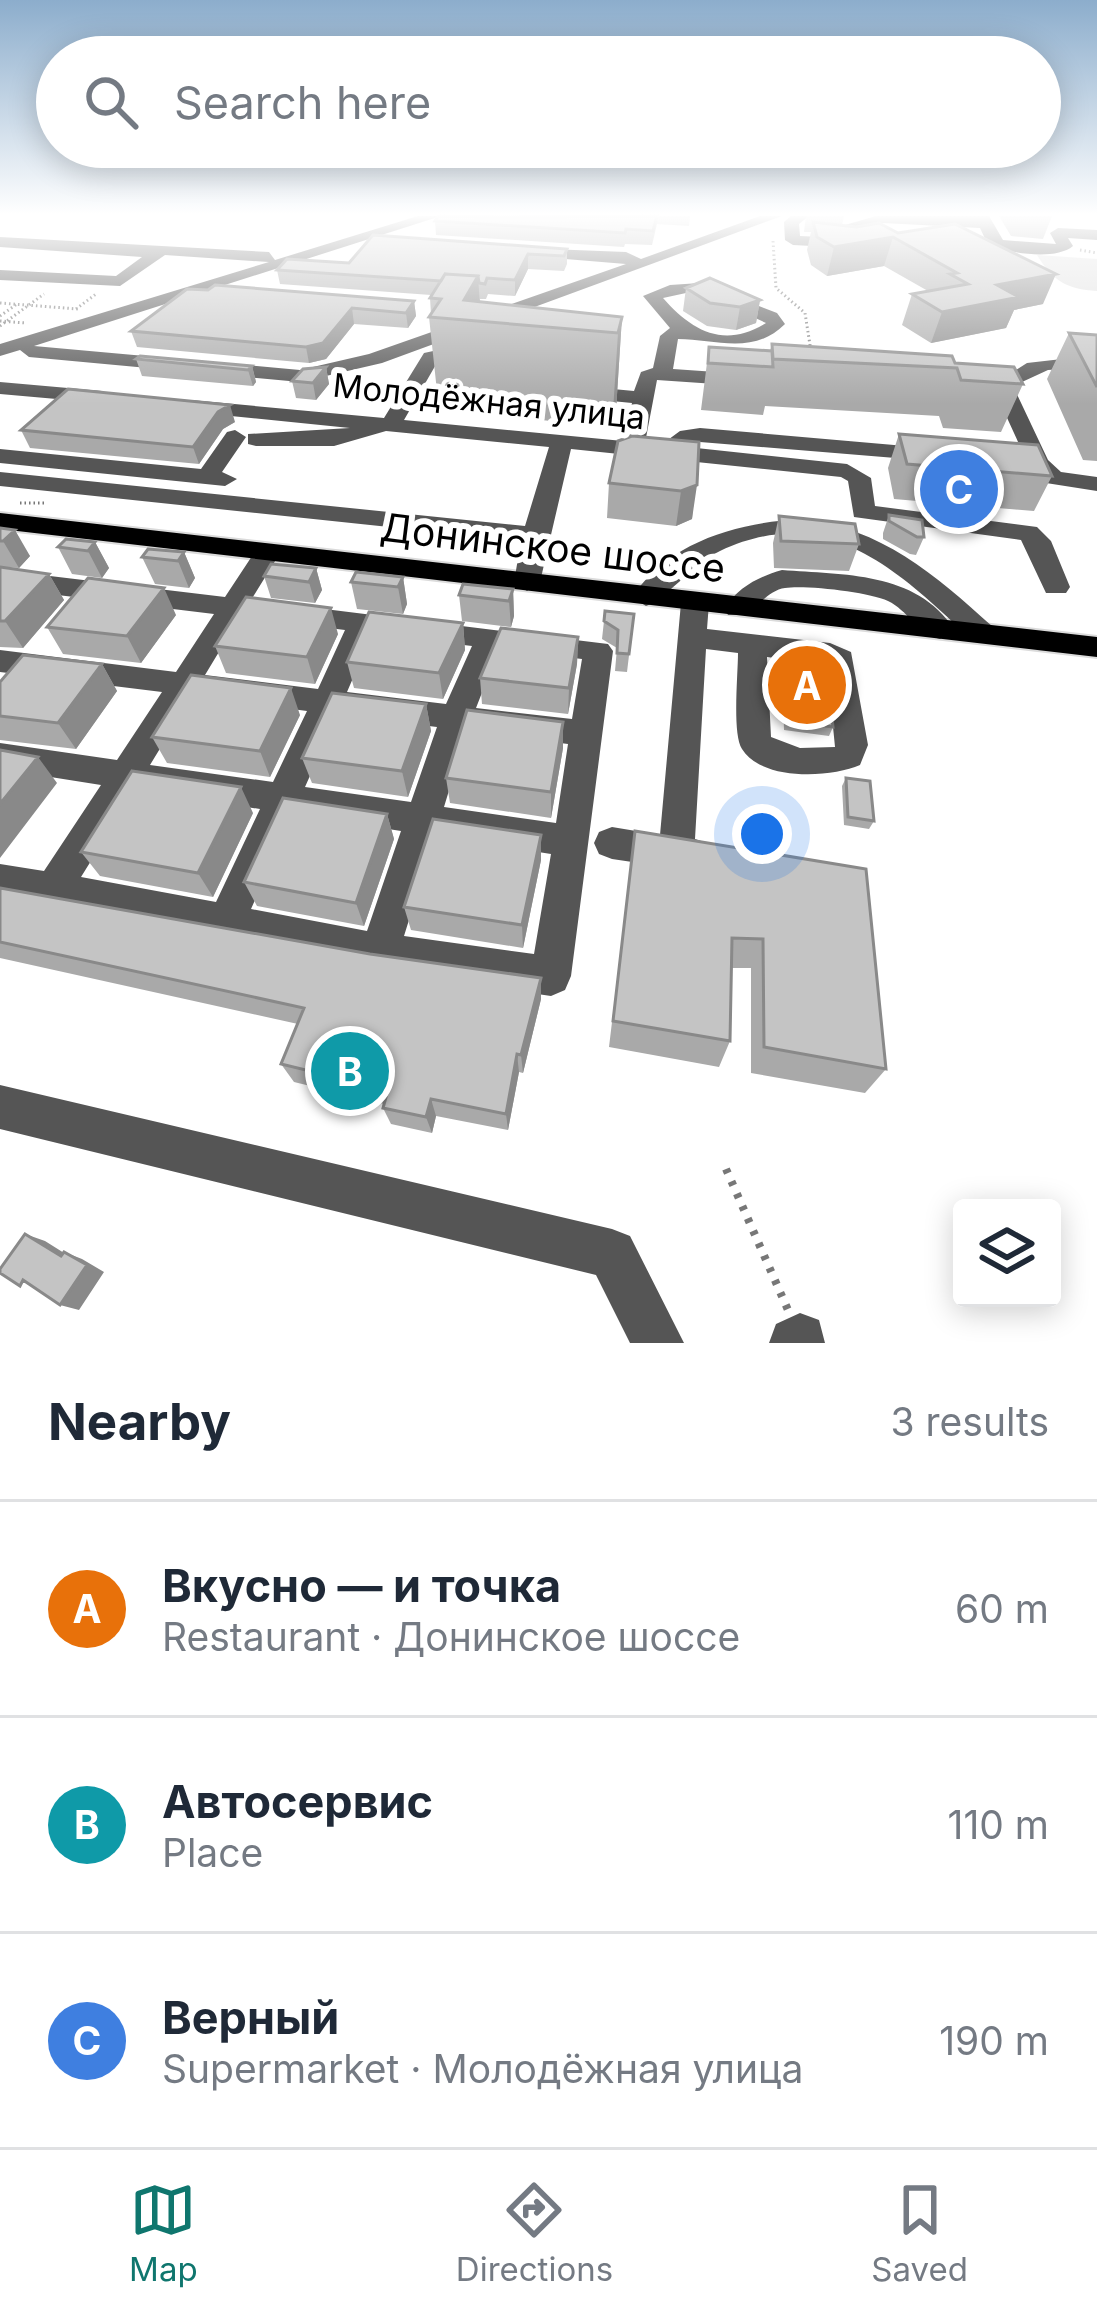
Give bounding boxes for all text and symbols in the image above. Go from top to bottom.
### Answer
search box [36,36,1061,168]
icon: search [78,69,144,135]
text: Search here [174,75,431,130]
street label: Молодёжная улица [331,365,647,437]
pin: C [920,444,998,534]
street label: Донинское шоссе [378,503,728,591]
pin: A [768,640,846,730]
your location [732,804,792,864]
pin: B [311,1026,389,1116]
map controls [953,1199,1061,1307]
button: layers [953,1199,1061,1307]
text: Nearby [48,1391,231,1452]
text: 3 results [891,1398,1049,1445]
text: Вкусно — и точка [162,1558,561,1613]
text: A [72,1585,102,1632]
text: 60 m [955,1585,1049,1632]
text: Restaurant · Донинское шоссе [162,1613,740,1660]
text: Автосервис [162,1774,433,1829]
text: B [74,1801,100,1848]
text: 110 m [948,1801,1049,1848]
text: Place [162,1829,263,1876]
text: Верный [162,1990,339,2045]
text: C [73,2017,101,2064]
text: 190 m [939,2017,1049,2064]
text: Supermarket · Молодёжная улица [162,2045,803,2092]
tab: Map [129,2177,198,2289]
tab: Directions [456,2177,613,2289]
tab: Saved [871,2177,968,2289]

